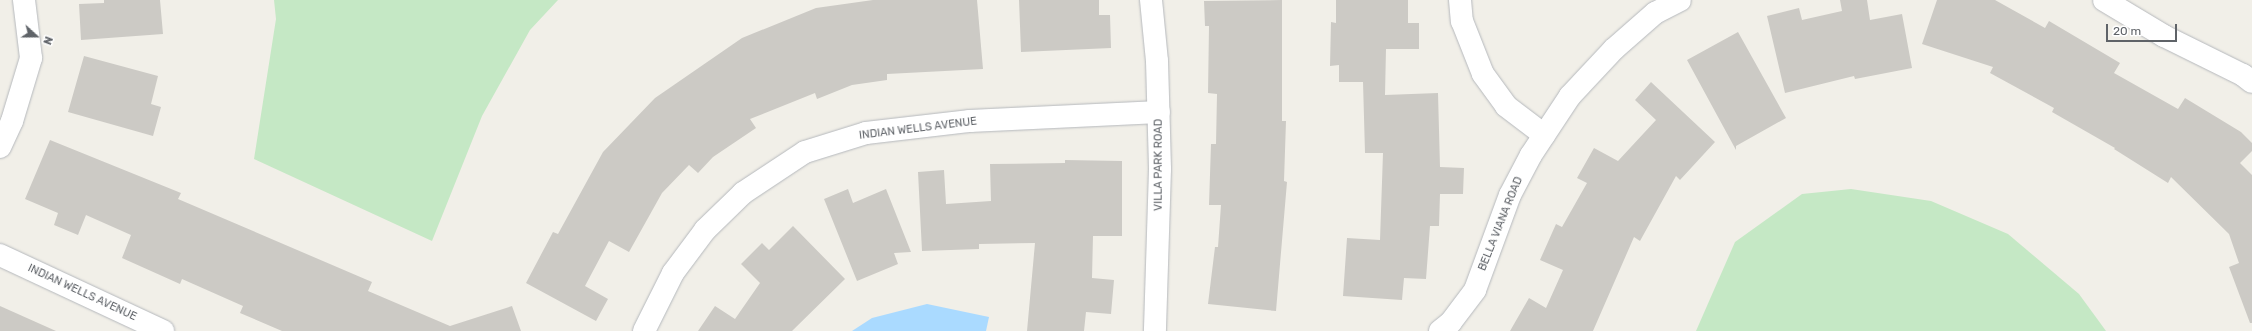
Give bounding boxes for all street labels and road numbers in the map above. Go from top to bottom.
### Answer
street label: INDIAN WELLS AVENUE [858,115,978,143]
street label: VILLA PARK ROAD [1152,119,1166,211]
street label: BELLA VIANA ROAD [1476,175,1526,273]
street label: INDIAN WELLS AVENUE [25,262,139,324]

